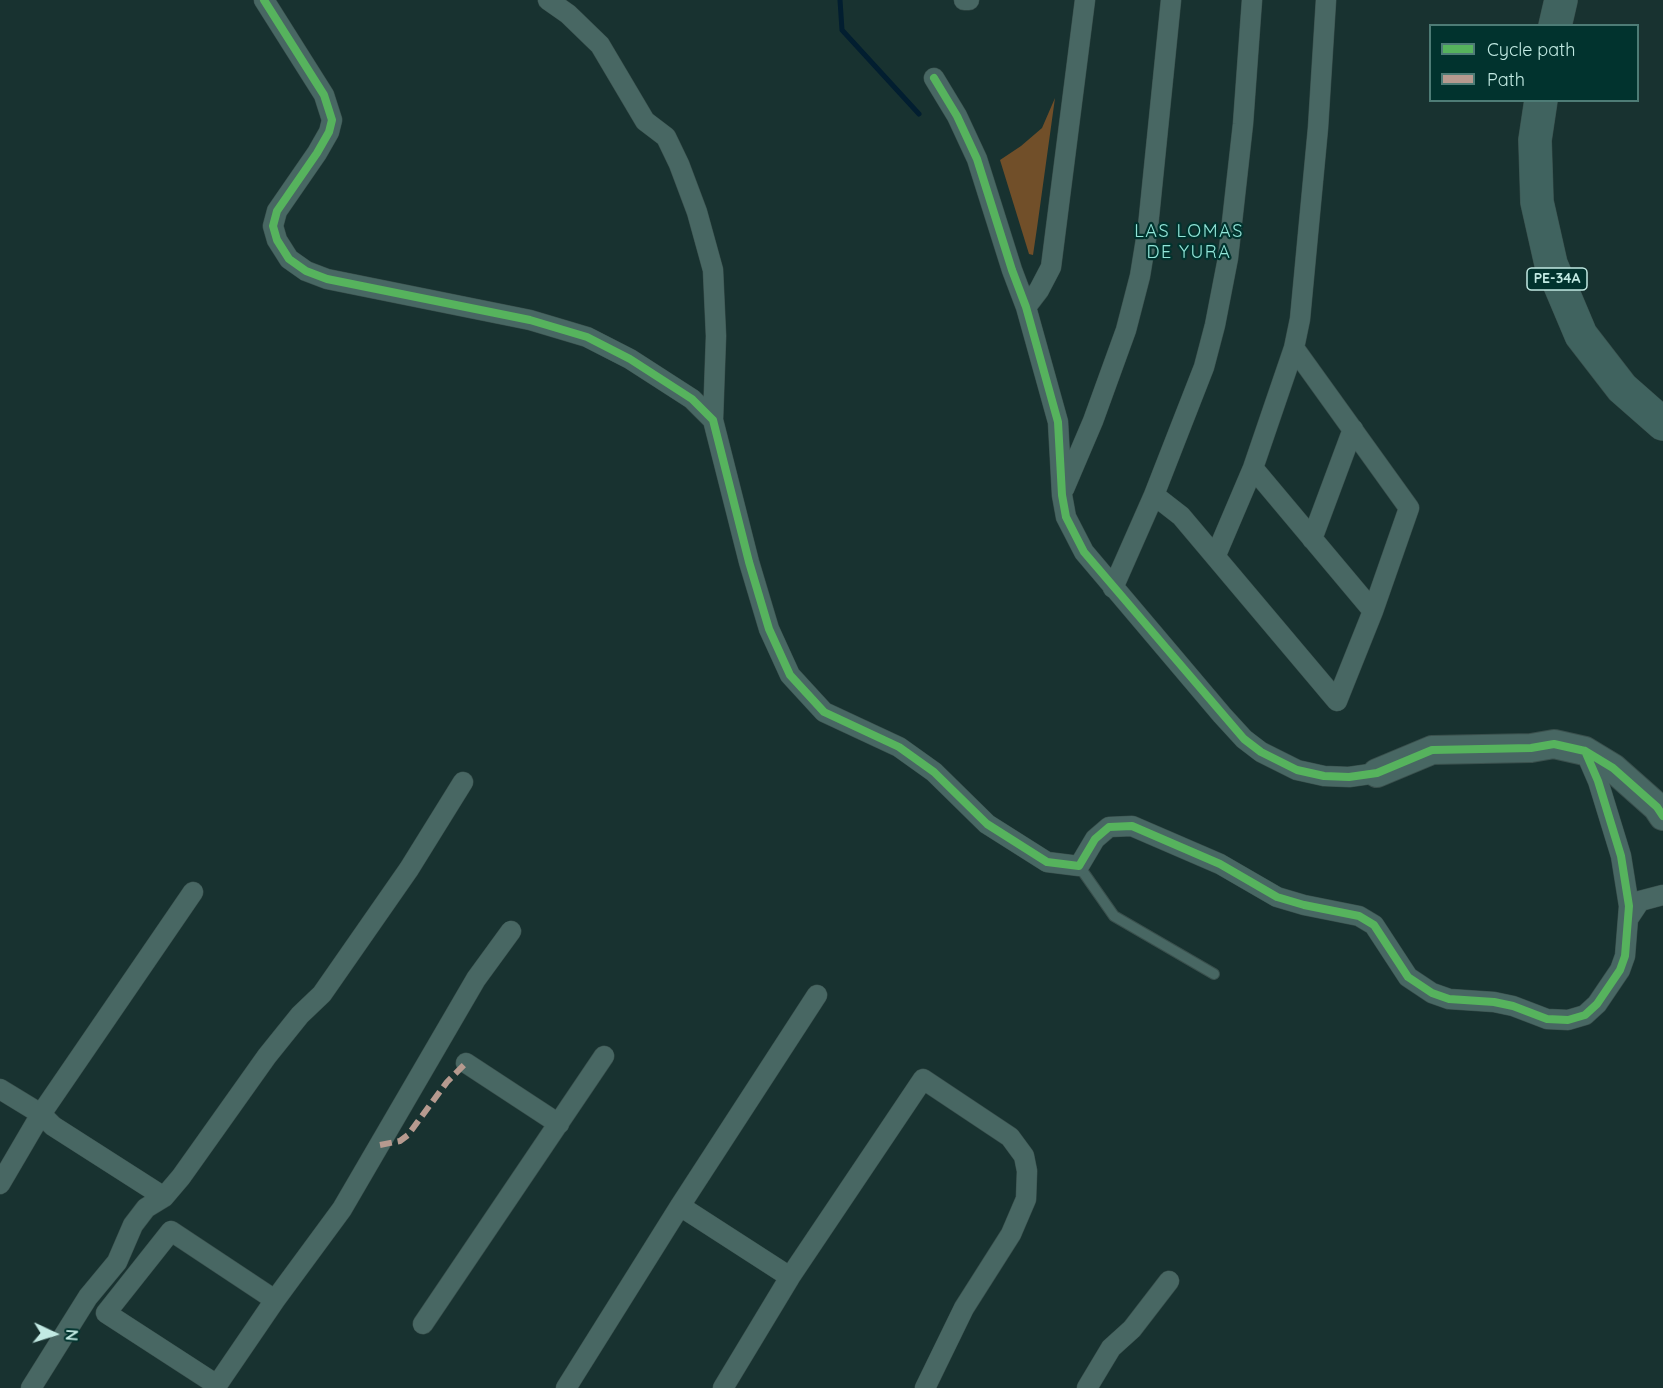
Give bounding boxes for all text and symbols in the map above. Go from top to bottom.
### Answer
legend [1429,24,1639,102]
text: Cycle path [1487,38,1575,61]
text: Path [1487,68,1525,91]
district label: LAS LOMAS DE YURA [1134,221,1244,264]
road number: PE-34A [1527,268,1587,290]
north arrow [24,1304,84,1364]
text: N [62,1329,82,1342]

